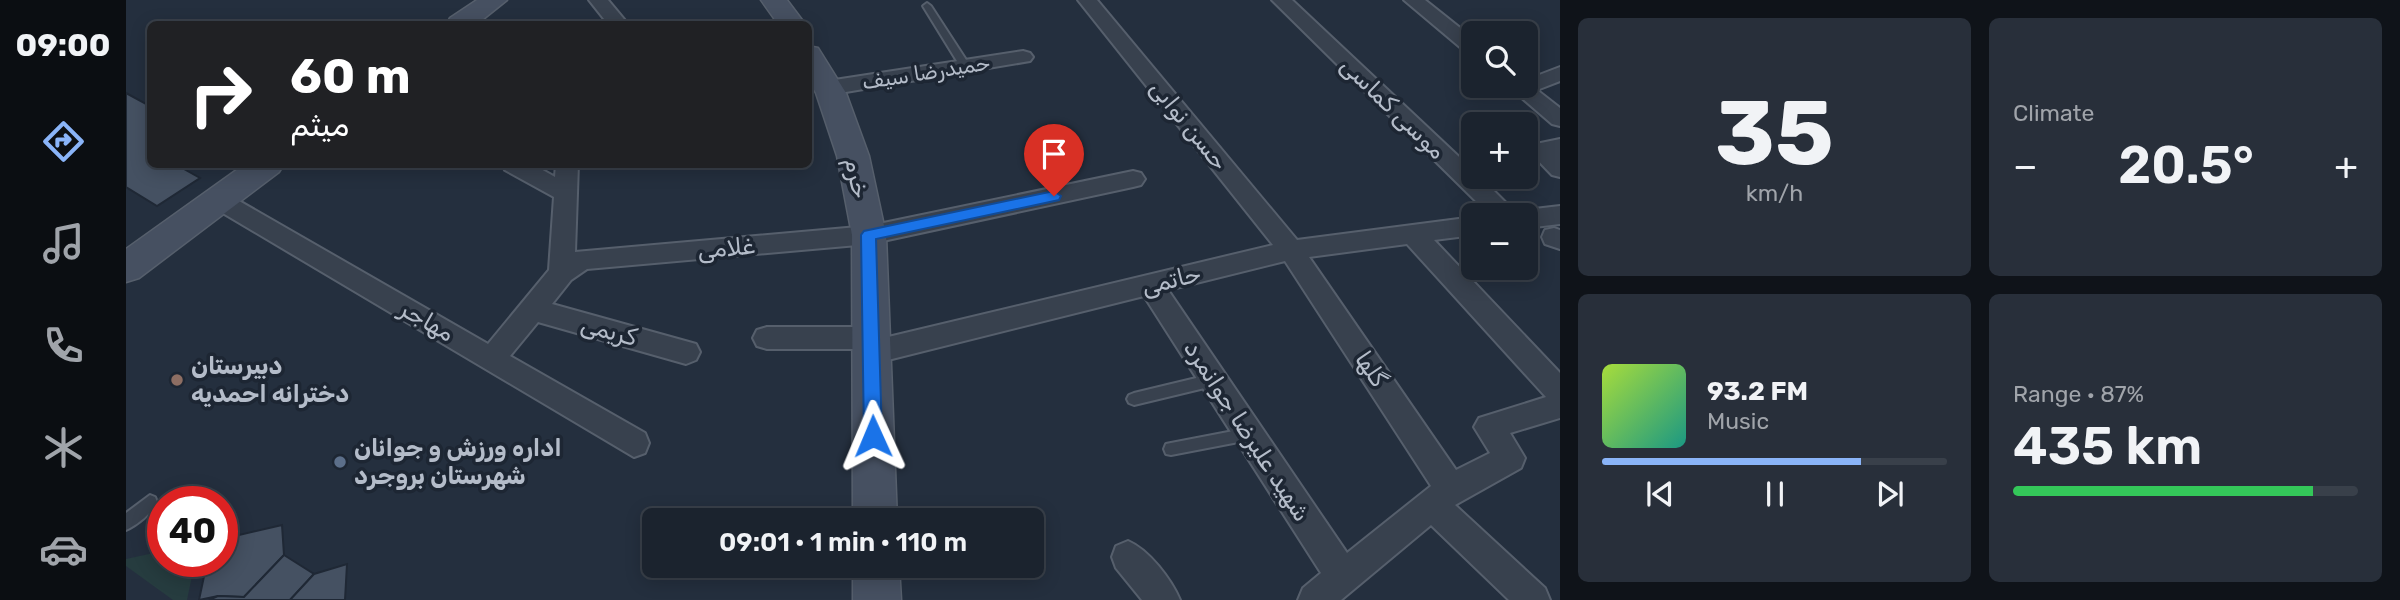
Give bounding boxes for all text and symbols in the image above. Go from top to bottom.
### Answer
map controls [1461,21,1538,280]
button: search [1461,21,1538,98]
text: 09:00 [15,26,111,64]
text: 60 m [290,47,411,105]
icon: right [175,49,266,140]
street label: حمیدرضا سیف [860,50,992,94]
street label: موسی کماسی [1335,51,1451,165]
street label: حسن نوابی [1144,74,1234,176]
text: 35 [1715,79,1834,187]
text: Climate [2013,99,2094,127]
text: میثم [290,106,349,144]
button: + [1461,112,1538,189]
icon: directions [39,117,88,166]
pin [1024,124,1084,196]
text: 20.5° [2118,134,2254,196]
icon: arrive [1035,135,1073,173]
text: − [2013,143,2038,189]
text: + [2334,143,2358,189]
street label: خرم [837,155,875,201]
text: km/h [1746,179,1803,207]
button: − [1461,203,1538,280]
icon: music [39,219,88,268]
street label: غلامی [696,232,756,264]
street label: حاتمی [1138,259,1204,301]
street label: مهاجر [393,293,459,348]
street label: کریمی [578,310,640,352]
icon: phone [39,321,88,370]
street label: شهید علیرضا جوانمرد [1178,335,1316,527]
street label: گلها [1349,346,1393,392]
place label: دبیرستان دخترانه احمدیه [191,352,349,408]
marker: دبیرستان دخترانه احمدیه [169,372,185,388]
text: 93.2 FM [1707,376,1808,407]
text: Range · 87% [2013,380,2144,408]
position arrow [836,399,910,473]
text: Music [1707,407,1769,435]
text: 435 km [2013,415,2202,477]
icon: climate [39,423,88,472]
place label: اداره ورزش و جوانان شهرستان بروجرد [354,434,562,490]
marker: اداره ورزش و جوانان شهرستان بروجرد [332,454,348,470]
icon: previous [1641,475,1679,513]
icon: pause [1756,475,1794,513]
icon: next [1871,475,1909,513]
speed limit sign: 40 [147,486,238,577]
icon: car [39,525,88,574]
text: 09:01 · 1 min · 110 m [719,527,967,558]

